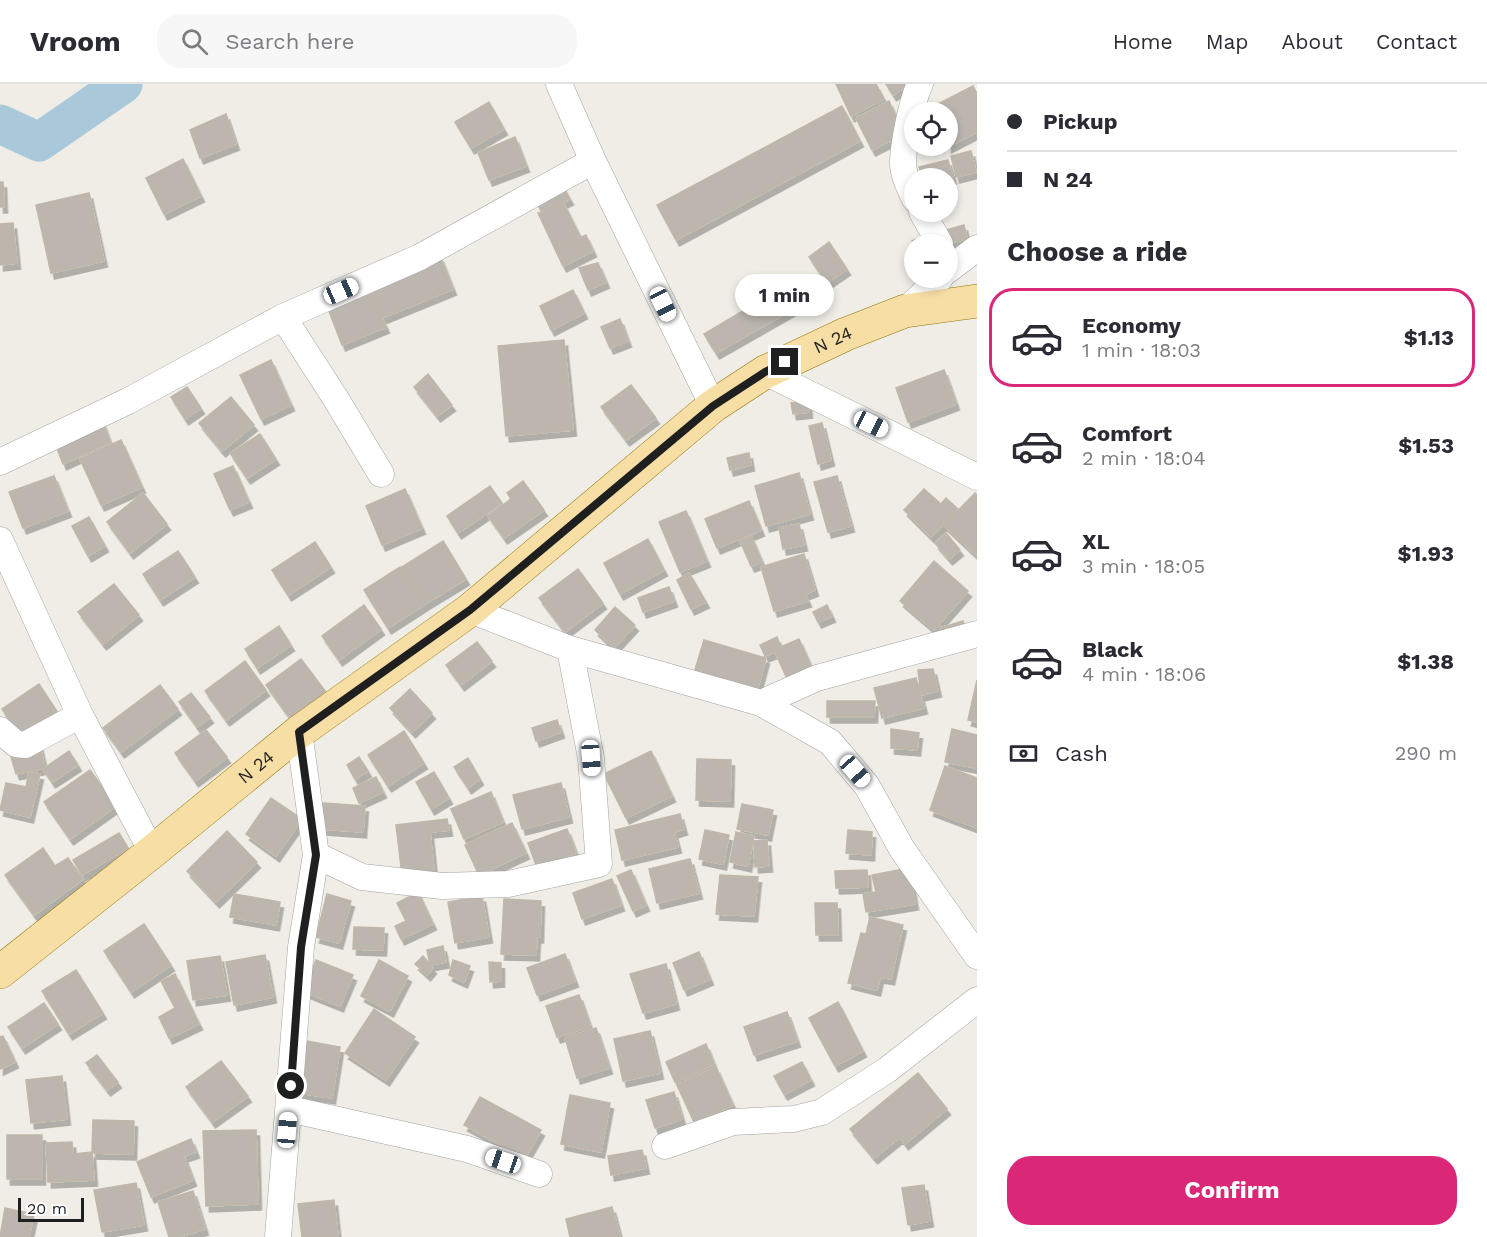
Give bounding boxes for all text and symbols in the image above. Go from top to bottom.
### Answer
search box [157,14,577,68]
text: Vroom [30,25,121,58]
icon: search [178,25,211,58]
text: Search here [226,29,354,54]
text: Home [1113,29,1173,54]
text: Map [1206,29,1249,54]
text: About [1282,29,1343,54]
text: Contact [1376,29,1457,54]
map controls [904,102,958,288]
button: locate [904,102,958,156]
text: Pickup [1043,109,1118,134]
text: N 24 [1043,167,1093,192]
button: + [904,168,958,222]
button: − [904,234,958,288]
text: Choose a ride [1007,236,1187,268]
car [321,275,361,307]
callout: 1 min [736,275,834,317]
text: 1 min [759,283,810,307]
car [647,284,679,324]
icon: car [1010,311,1064,365]
text: Economy [1082,313,1181,338]
street label: N 24 [810,322,855,358]
text: $1.13 [1404,325,1454,350]
text: 1 min · 18:03 [1082,338,1201,362]
route end [771,348,798,375]
car [851,408,891,440]
icon: car [1010,419,1064,473]
text: Comfort [1082,421,1172,446]
text: $1.53 [1398,433,1454,458]
text: 2 min · 18:04 [1082,446,1206,470]
icon: car [1010,527,1064,581]
text: XL [1082,529,1110,554]
text: $1.93 [1398,541,1454,566]
text: 3 min · 18:05 [1082,554,1205,578]
icon: car [1010,635,1064,689]
text: Black [1082,637,1143,662]
text: $1.38 [1397,649,1454,674]
text: 4 min · 18:06 [1082,662,1206,686]
icon: cash [1007,737,1040,770]
car [581,739,601,777]
text: Cash [1055,741,1108,766]
text: 290 m [1395,741,1457,765]
street label: N 24 [233,746,278,788]
car [836,752,874,790]
route start [277,1072,304,1099]
car [276,1111,298,1149]
car [483,1147,523,1175]
button: Confirm [1007,1156,1457,1225]
scale bar [18,1195,84,1222]
text: 20 m [27,1199,67,1218]

